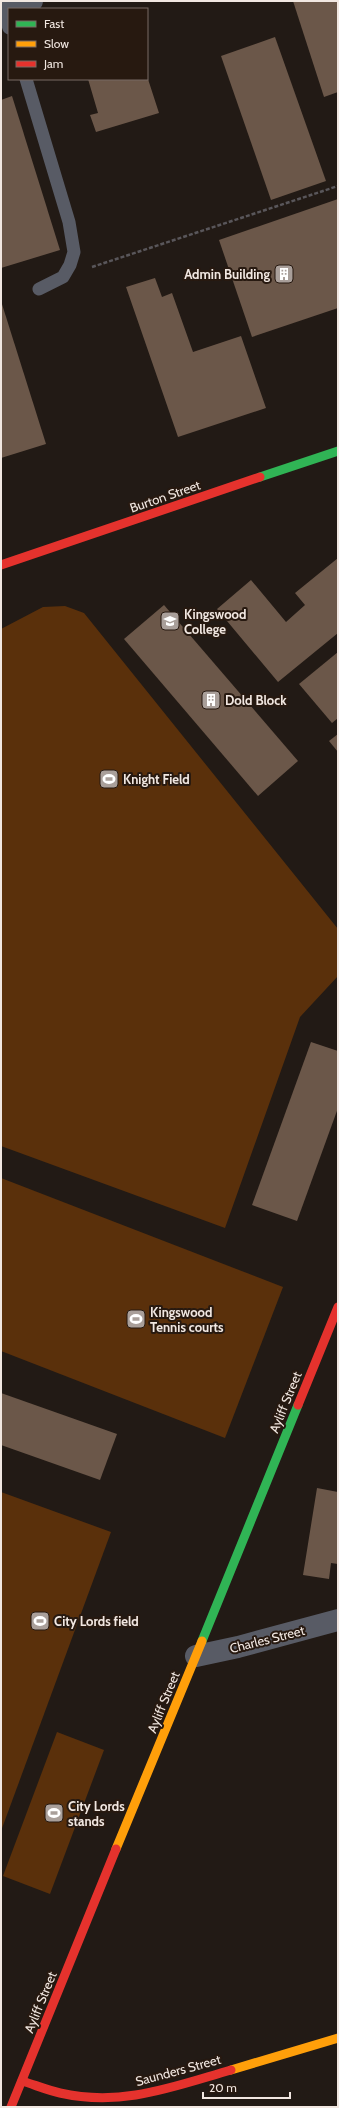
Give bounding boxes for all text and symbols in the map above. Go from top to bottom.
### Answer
legend [8,8,148,80]
text: Fast [44,16,64,31]
text: Slow [44,36,69,51]
text: Jam [43,56,63,71]
building icon: Admin Building [273,263,295,285]
place label: Admin Building [184,266,270,282]
street label: Burton Street [128,476,203,516]
place label: Kingswood College [184,606,246,637]
school or university icon: Kingswood College [159,610,181,632]
building icon: Dold Block [200,689,222,711]
place label: Dold Block [225,692,287,708]
sports icon: Knight Field [98,768,120,790]
place label: Knight Field [123,771,190,787]
place label: Kingswood Tennis courts [150,1304,224,1335]
sports icon: Kingswood Tennis courts [125,1308,147,1330]
street label: Ayliff Street [265,1368,305,1435]
sports icon: City Lords field [29,1610,51,1632]
place label: City Lords field [54,1613,139,1629]
street label: Charles Street [228,1622,307,1656]
street label: Ayliff Street [143,1668,183,1735]
place label: City Lords stands [68,1798,125,1829]
sports icon: City Lords stands [43,1802,65,1824]
street label: Ayliff Street [20,1968,60,2035]
street label: Saunders Street [134,2051,223,2089]
scale bar [203,2074,290,2100]
text: 20 m [209,2080,237,2095]

